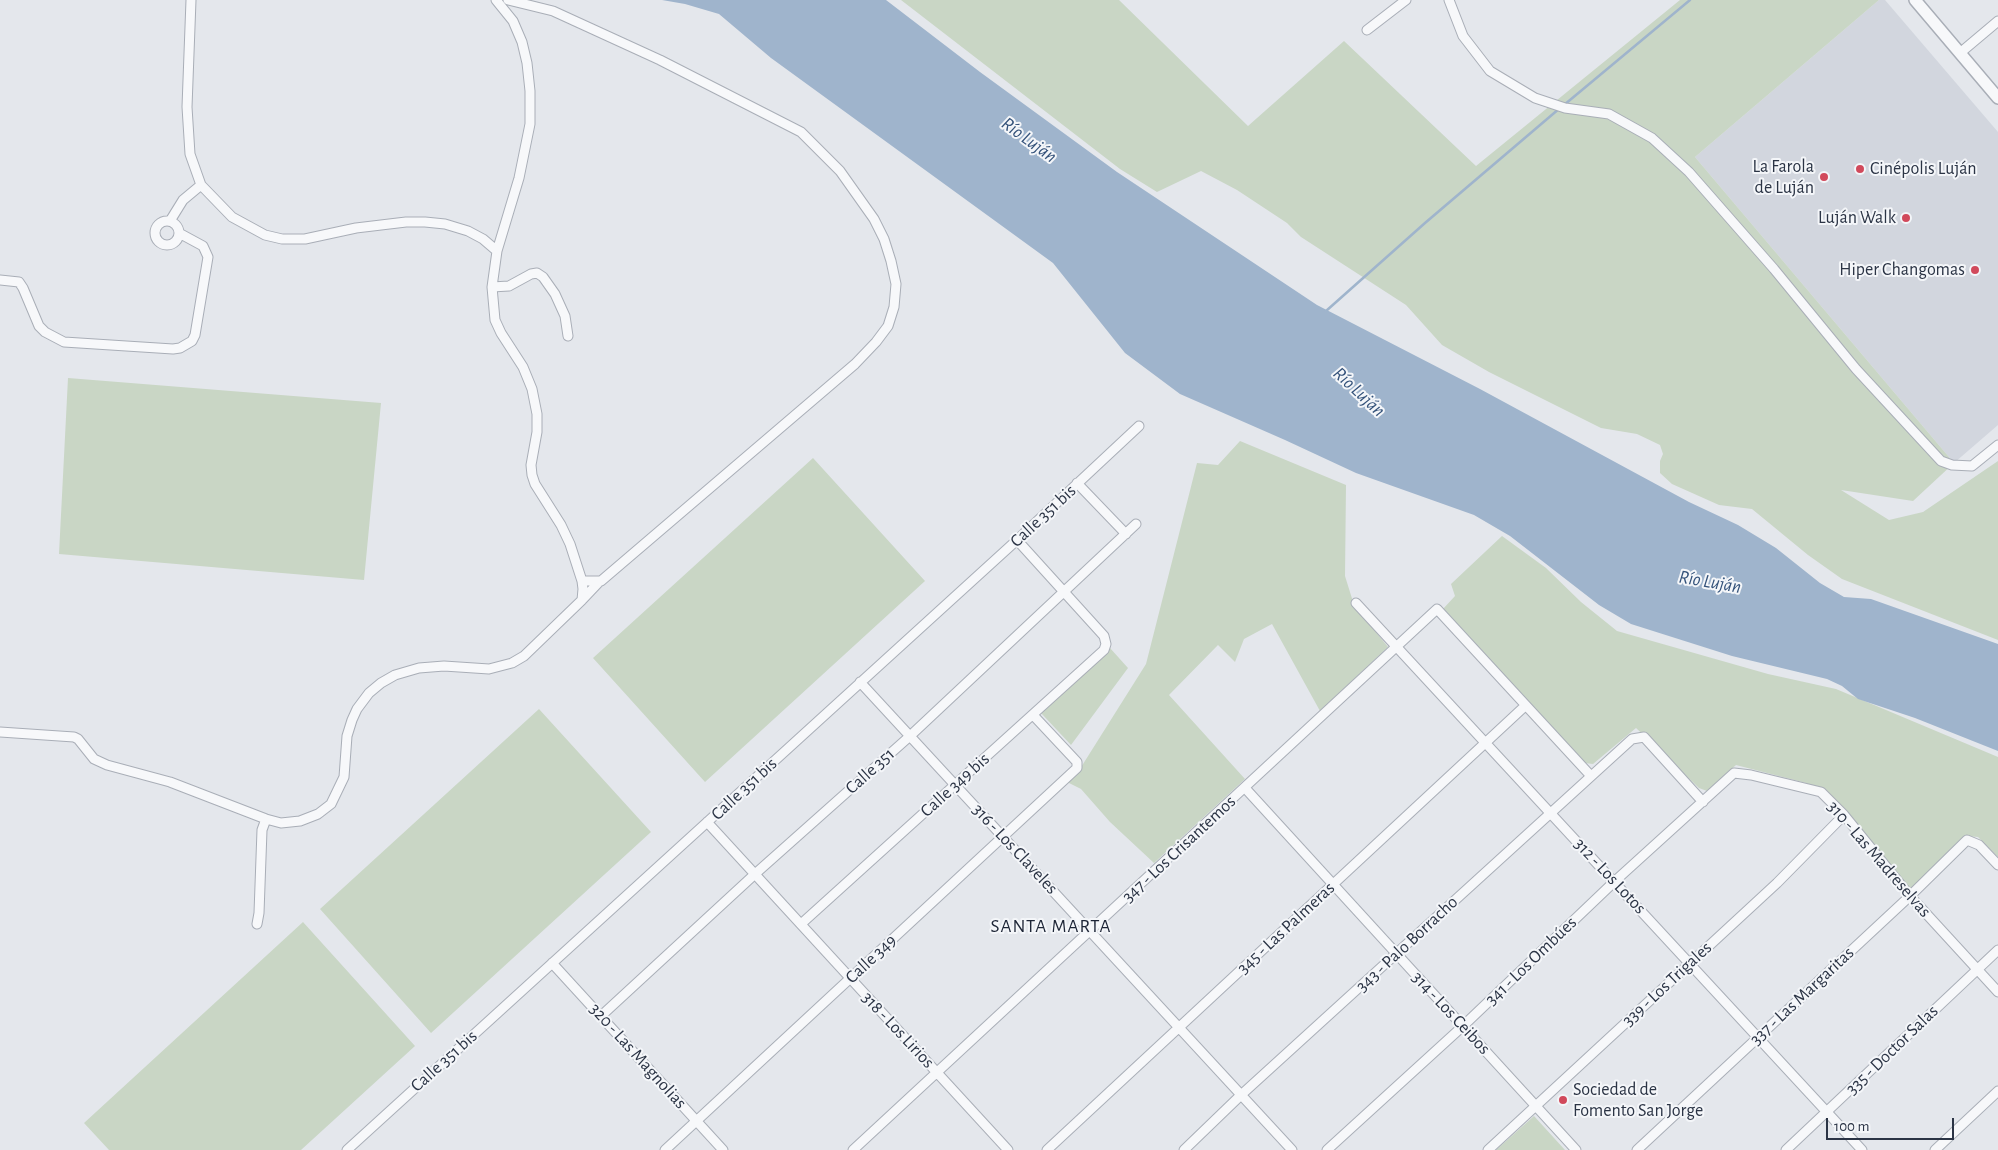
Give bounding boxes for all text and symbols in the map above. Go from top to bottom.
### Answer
water label: Río Luján [997,112,1061,168]
place label: La Farola de Luján [1752,156,1814,198]
place label: Cinépolis Luján [1870,158,1977,180]
marker: Cinépolis Luján [1854,163,1866,175]
marker: La Farola de Luján [1818,171,1830,183]
place label: Luján Walk [1818,207,1896,229]
marker: Luján Walk [1900,212,1912,224]
place label: Hiper Changomas [1839,259,1965,281]
marker: Hiper Changomas [1969,264,1981,276]
water label: Río Luján [1328,362,1390,422]
street label: Calle 351 bis [1006,480,1080,552]
water label: Río Luján [1677,565,1743,599]
street label: Calle 351 [841,743,899,799]
street label: Calle 349 bis [916,748,994,822]
street label: Calle 351 bis [707,753,781,825]
street label: 347 - Los Crisantemos [1118,791,1240,907]
street label: 310 - Las Madreselvas [1822,796,1936,922]
street label: 316 - Los Claveles [967,799,1063,899]
street label: 312 - Los Lotos [1569,834,1651,918]
street label: 345 - Las Palmeras [1233,877,1339,979]
street label: 343 - Palo Borracho [1352,891,1462,997]
street label: 341 - Los Ombúes [1481,912,1581,1010]
district label: SANTA MARTA [989,915,1113,937]
street label: Calle 349 [841,930,901,988]
street label: 339 - Los Trigales [1618,937,1716,1031]
street label: 337 - Las Margaritas [1745,942,1859,1050]
street label: 314 - Los Ceibos [1407,967,1495,1059]
street label: 318 - Los Lirios [857,987,939,1073]
street label: 320 - Las Magnolias [585,999,691,1113]
street label: 335 - Doctor Salas [1841,1001,1943,1099]
street label: Calle 351 bis [406,1025,482,1097]
place label: Sociedad de Fomento San Jorge [1573,1079,1703,1122]
marker: Sociedad de Fomento San Jorge [1557,1094,1569,1106]
scale bar [1828,1108,1956,1140]
text: 100 m [1834,1119,1869,1134]

